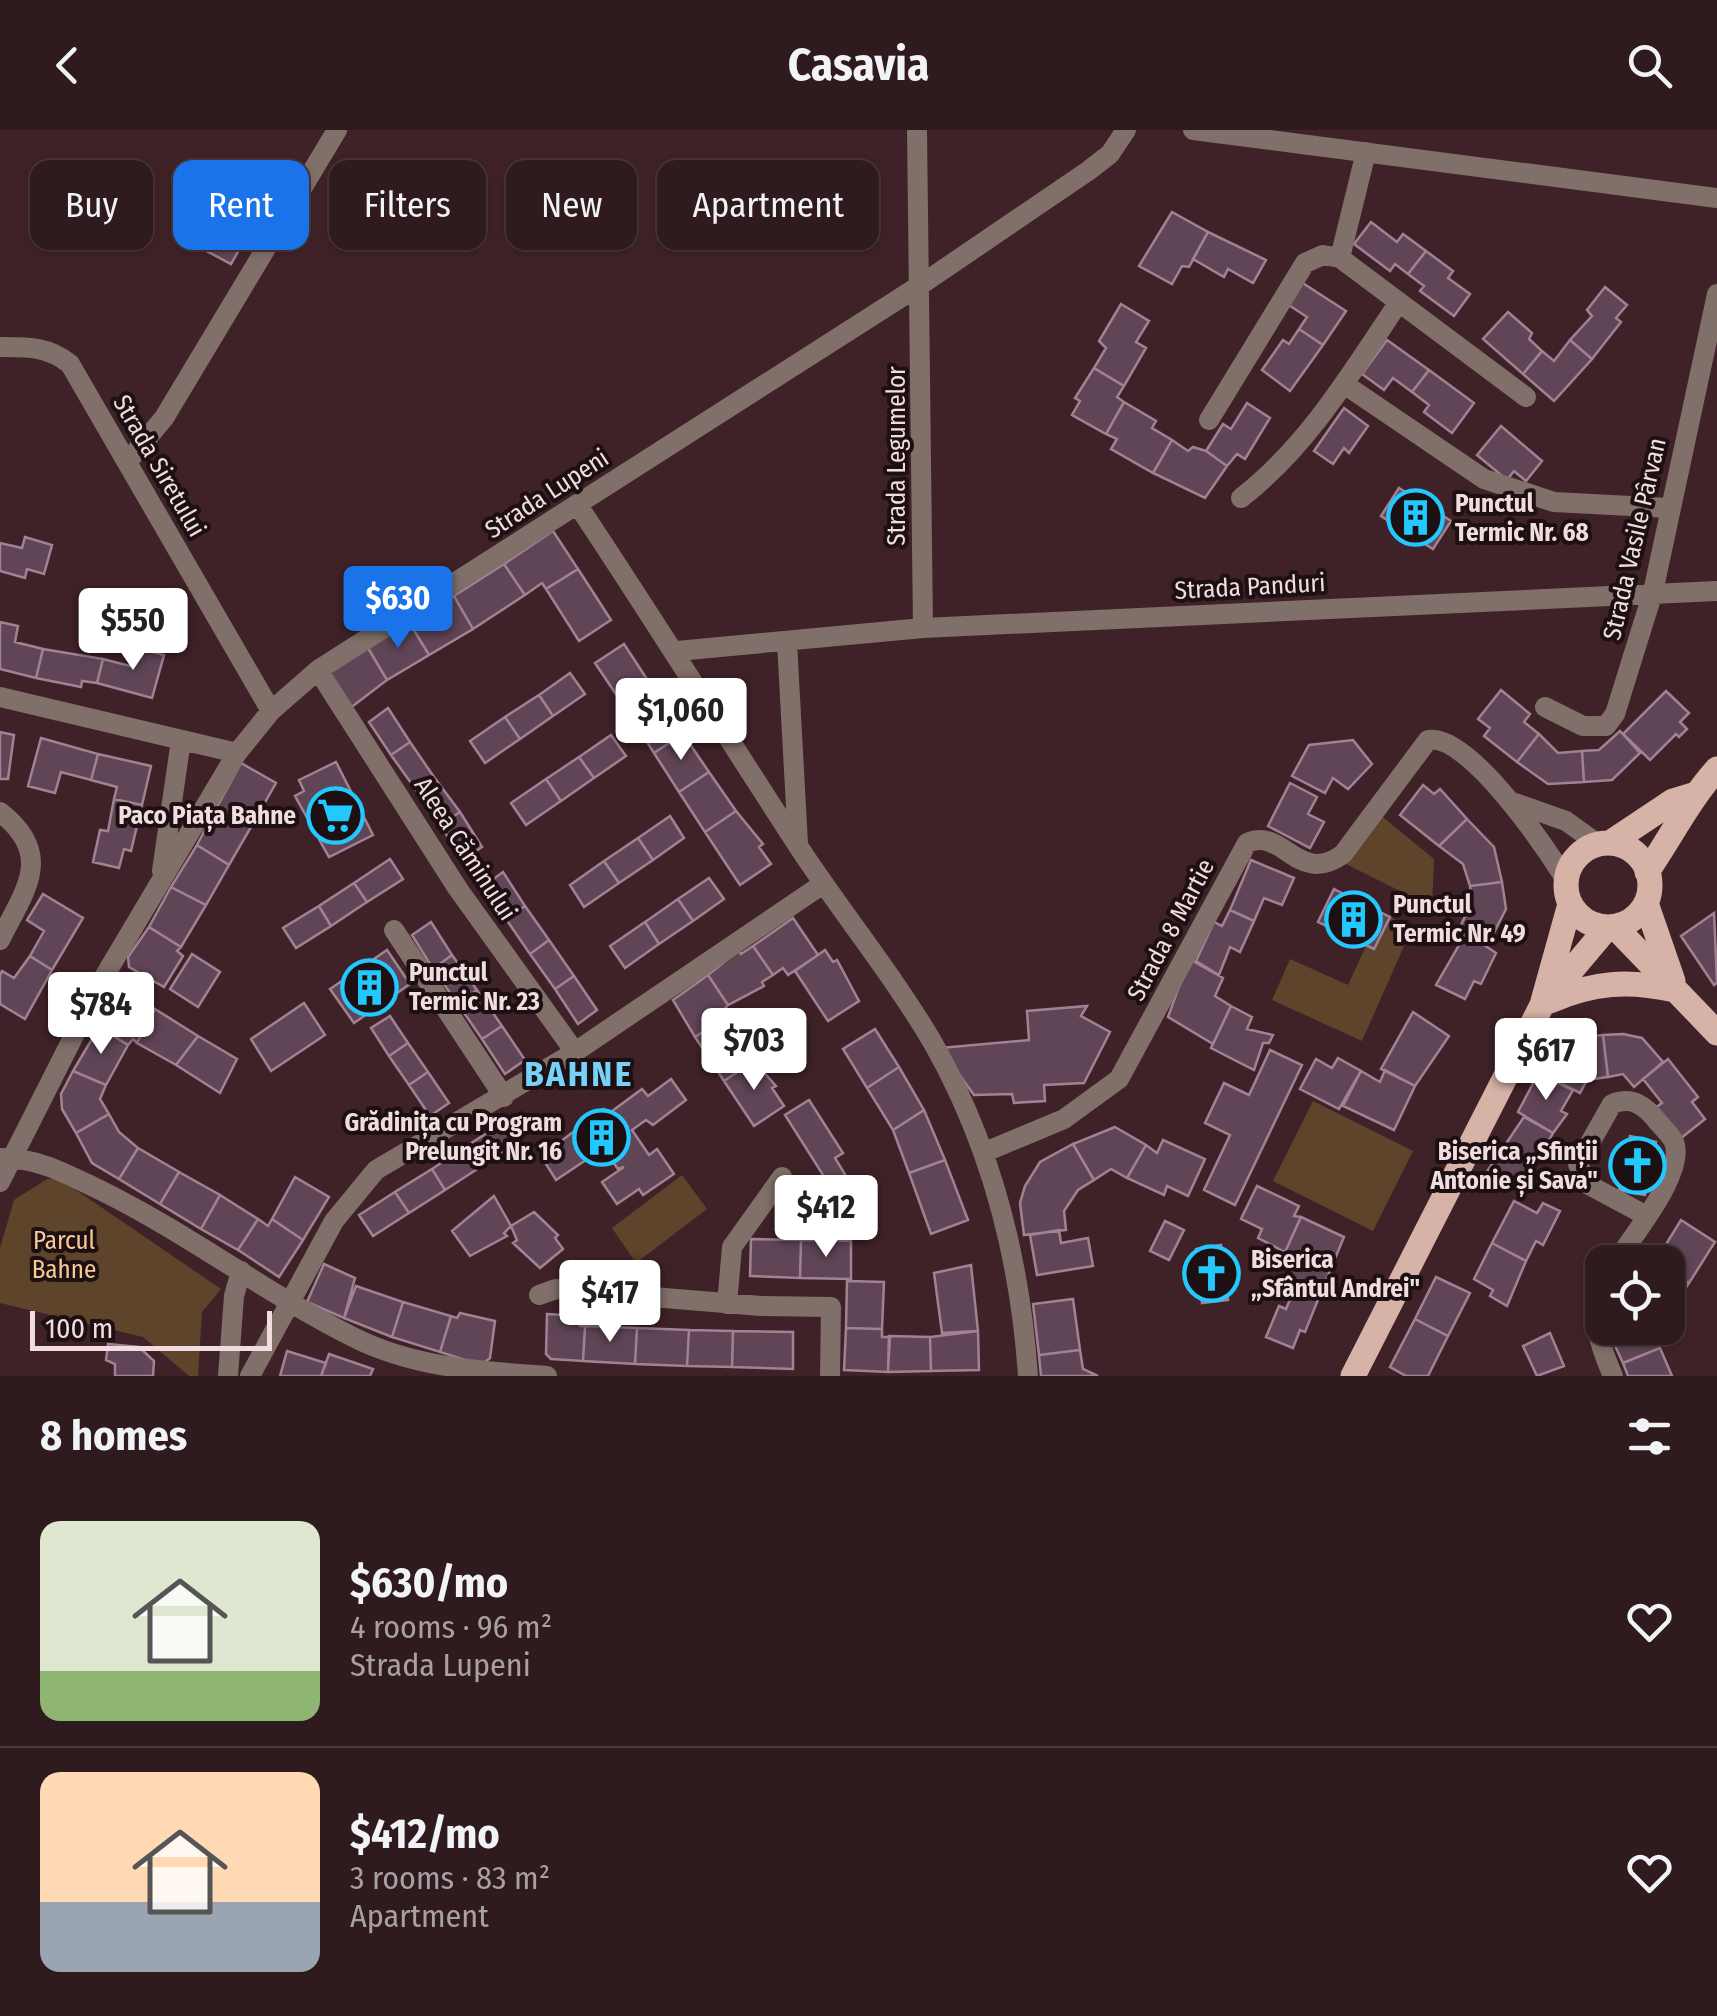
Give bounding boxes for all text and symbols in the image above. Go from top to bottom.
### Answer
icon: back [40,38,95,93]
text: Casavia [788,38,929,92]
icon: search [1622,38,1677,93]
chip: Buy [30,160,153,250]
chip: Rent [173,160,309,250]
chip: Filters [329,160,486,250]
chip: New [506,160,637,250]
chip: Apartment [657,160,879,250]
street label: Strada Legumelor [882,366,912,546]
street label: Strada Siretului [106,390,212,542]
street label: Strada Vasile Pârvan [1597,435,1673,643]
street label: Strada Lupeni [480,443,614,545]
building icon: Punctul Termic Nr. 68 [1386,488,1446,548]
place label: Punctul Termic Nr. 68 [1455,489,1589,548]
pin: $630 [339,566,457,651]
street label: Strada Panduri [1174,568,1326,606]
text: $630 [365,579,431,617]
pin: $550 [74,588,192,673]
text: $550 [101,601,165,639]
pin: $1,060 [600,678,762,763]
text: $1,060 [638,691,724,729]
street label: Aleea Căminului [408,772,522,926]
supermarket icon: Paco Piața Bahne [305,786,365,846]
place label: Paco Piața Bahne [118,801,296,832]
street label: Strada 8 Martie [1121,854,1221,1006]
building icon: Punctul Termic Nr. 49 [1324,889,1384,949]
place label: Punctul Termic Nr. 49 [1393,890,1526,949]
building icon: Punctul Termic Nr. 23 [340,957,400,1017]
place label: Punctul Termic Nr. 23 [409,958,540,1017]
pin: $784 [42,972,160,1057]
text: $784 [70,985,132,1023]
pin: $703 [695,1008,813,1093]
pin: $617 [1487,1018,1605,1103]
text: $703 [723,1021,785,1059]
text: $617 [1517,1031,1575,1069]
district label: BAHNE [524,1053,634,1095]
building icon: Grădinița cu Program Prelungit Nr. 16 [571,1107,631,1167]
place label: Grădinița cu Program Prelungit Nr. 16 [344,1108,562,1167]
church icon: Biserica „Sfinții Antonie și Sava" [1607,1136,1667,1196]
place label: Biserica „Sfinții Antonie și Sava" [1429,1137,1598,1197]
pin: $412 [767,1175,885,1260]
text: $412 [797,1188,855,1226]
park label: Parcul Bahne [32,1226,96,1285]
church icon: Biserica „Sfântul Andrei" [1182,1244,1242,1304]
place label: Biserica „Sfântul Andrei" [1251,1245,1420,1304]
map controls [1585,1245,1685,1345]
button: locate [1585,1245,1685,1345]
pin: $417 [551,1260,669,1345]
text: $417 [581,1273,639,1311]
scale bar [30,1306,272,1350]
text: 100 m [45,1312,113,1345]
icon: filters [1622,1409,1677,1464]
text: 8 homes [40,1411,187,1461]
text: $630/mo [350,1558,508,1608]
icon: home [120,1561,240,1681]
icon: heart [1622,1594,1677,1649]
text: 4 rooms · 96 m² [350,1608,552,1646]
text: Strada Lupeni [350,1646,531,1684]
text: $412/mo [350,1809,500,1859]
icon: home [120,1812,240,1932]
icon: heart [1622,1845,1677,1900]
text: 3 rooms · 83 m² [350,1859,550,1897]
text: Apartment [350,1897,489,1935]

